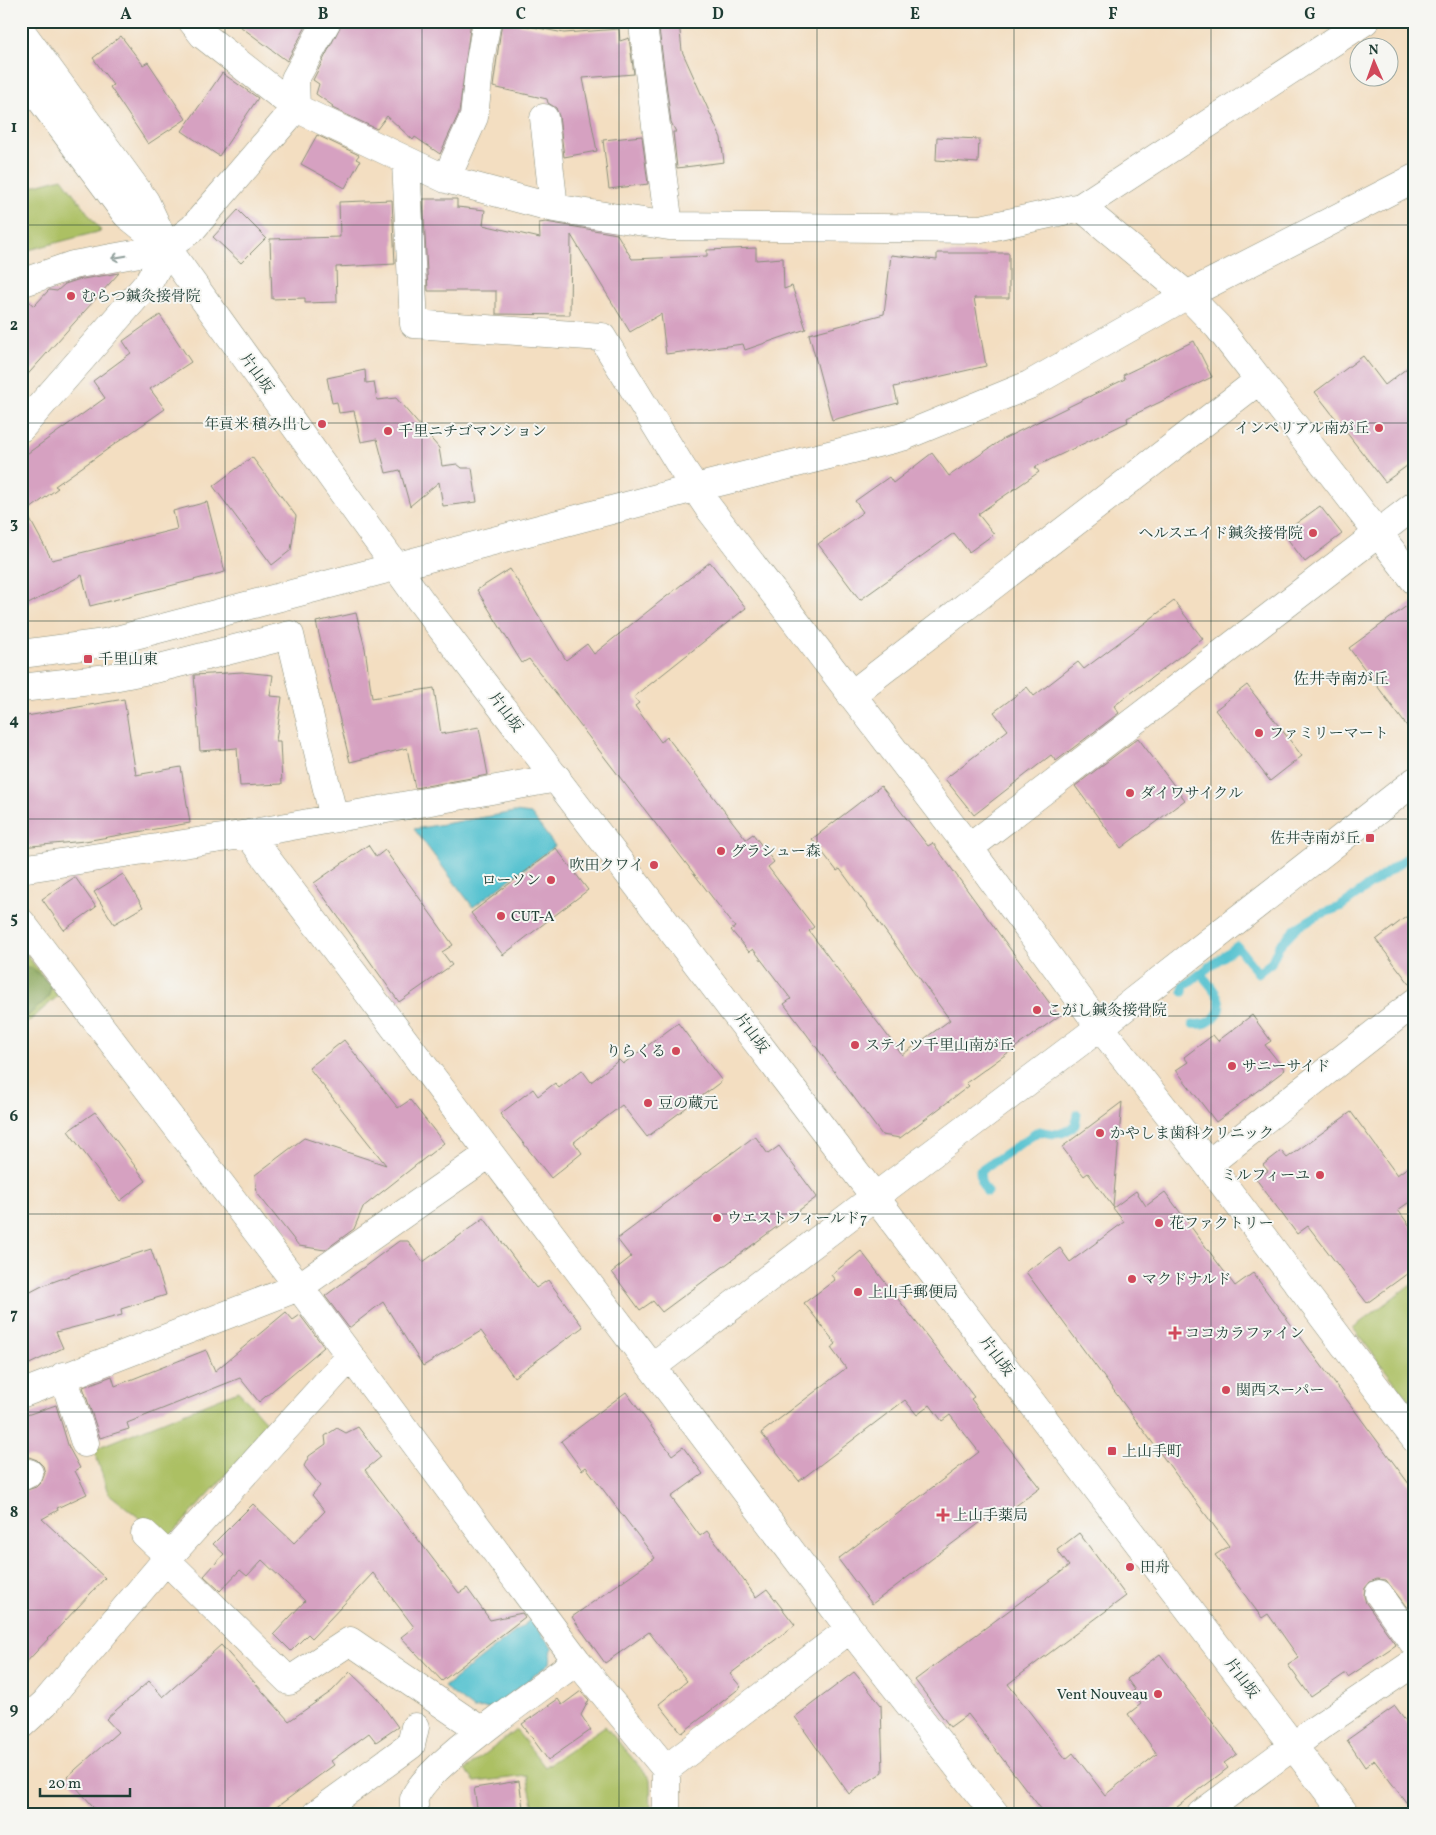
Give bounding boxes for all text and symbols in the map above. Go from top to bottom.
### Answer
text: A [120,4,132,26]
text: B [318,4,329,26]
text: C [516,4,526,26]
text: D [712,4,724,26]
text: E [910,4,920,26]
text: F [1108,4,1118,26]
text: G [1304,4,1316,26]
north arrow [1348,38,1398,88]
text: N [1368,41,1379,60]
text: 1 [11,117,17,139]
one-way arrow [111,253,127,263]
place label: むらつ鍼灸接骨院 [81,287,201,308]
marker: むらつ鍼灸接骨院 [65,290,77,302]
text: 2 [10,315,18,337]
street label: 片山坂 [234,350,278,398]
place label: 年貢米 積み出し [204,415,312,436]
marker: 年貢米 積み出し [316,418,328,430]
place label: インペリアル南が丘 [1235,419,1369,440]
place label: 千里ニチゴマンション [398,422,547,443]
marker: インペリアル南が丘 [1373,422,1385,434]
marker: 千里ニチゴマンション [382,425,394,437]
text: 3 [10,513,18,535]
place label: ヘルスエイド鍼灸接骨院 [1138,524,1303,545]
marker: ヘルスエイド鍼灸接骨院 [1307,527,1319,539]
place label: 千里山東 [98,650,158,671]
marker: 千里山東 [82,653,94,665]
district label: 佐井寺南が丘 [1293,669,1389,691]
street label: 片山坂 [483,689,527,737]
text: 4 [9,710,19,732]
place label: ファミリーマート [1269,724,1389,745]
marker: ファミリーマート [1253,727,1265,739]
place label: ダイワサイクル [1140,784,1243,805]
marker: ダイワサイクル [1124,787,1136,799]
place label: 佐井寺南が丘 [1270,829,1360,850]
marker: 佐井寺南が丘 [1364,832,1376,844]
place label: グラシュー森 [731,842,821,863]
marker: グラシュー森 [715,845,727,857]
place label: 吹田クワイ [569,856,644,877]
marker: 吹田クワイ [648,859,660,871]
place label: ローソン [482,871,541,892]
marker: ローソン [545,874,557,886]
place label: CUT-A [511,907,555,928]
text: 5 [10,908,18,930]
marker: CUT-A [495,910,507,922]
place label: こがし鍼灸接骨院 [1047,1001,1167,1022]
marker: こがし鍼灸接骨院 [1031,1004,1043,1016]
street label: 片山坂 [729,1010,773,1058]
place label: ステイツ千里山南が丘 [865,1036,1014,1057]
marker: ステイツ千里山南が丘 [849,1039,861,1051]
place label: りらくる [606,1042,666,1063]
marker: りらくる [670,1045,682,1057]
place label: サニーサイド [1242,1057,1330,1078]
marker: サニーサイド [1226,1060,1238,1072]
place label: 豆の蔵元 [658,1094,718,1115]
marker: 豆の蔵元 [642,1097,654,1109]
text: 6 [10,1106,19,1128]
place label: かやしま歯科クリニック [1110,1124,1274,1145]
marker: かやしま歯科クリニック [1094,1127,1106,1139]
place label: ミルフィーユ [1221,1166,1310,1187]
marker: ミルフィーユ [1314,1169,1326,1181]
place label: ウエストフィールド7 [727,1209,867,1230]
marker: ウエストフィールド7 [711,1212,723,1224]
place label: 花ファクトリー [1169,1214,1274,1235]
marker: 花ファクトリー [1153,1217,1165,1229]
place label: マクドナルド [1142,1270,1231,1291]
marker: マクドナルド [1126,1273,1138,1285]
place label: 上山手郵便局 [868,1283,958,1304]
marker: 上山手郵便局 [852,1286,864,1298]
text: 7 [10,1304,18,1326]
place label: ココカラファイン [1185,1324,1305,1345]
marker: ココカラファイン [1169,1327,1181,1339]
street label: 片山坂 [974,1333,1018,1381]
place label: 関西スーパー [1236,1381,1325,1402]
marker: 関西スーパー [1220,1384,1232,1396]
place label: 上山手町 [1122,1442,1182,1463]
marker: 上山手町 [1106,1445,1118,1457]
text: 8 [10,1502,18,1524]
place label: 上山手薬局 [953,1506,1028,1527]
marker: 上山手薬局 [937,1509,949,1521]
place label: 田舟 [1140,1558,1170,1579]
marker: 田舟 [1124,1561,1136,1573]
street label: 片山坂 [1219,1655,1263,1703]
place label: Vent Nouveau [1057,1685,1148,1706]
marker: Vent Nouveau [1152,1688,1164,1700]
text: 9 [10,1699,19,1721]
scale bar [40,1765,130,1797]
text: 20 m [48,1774,81,1795]

